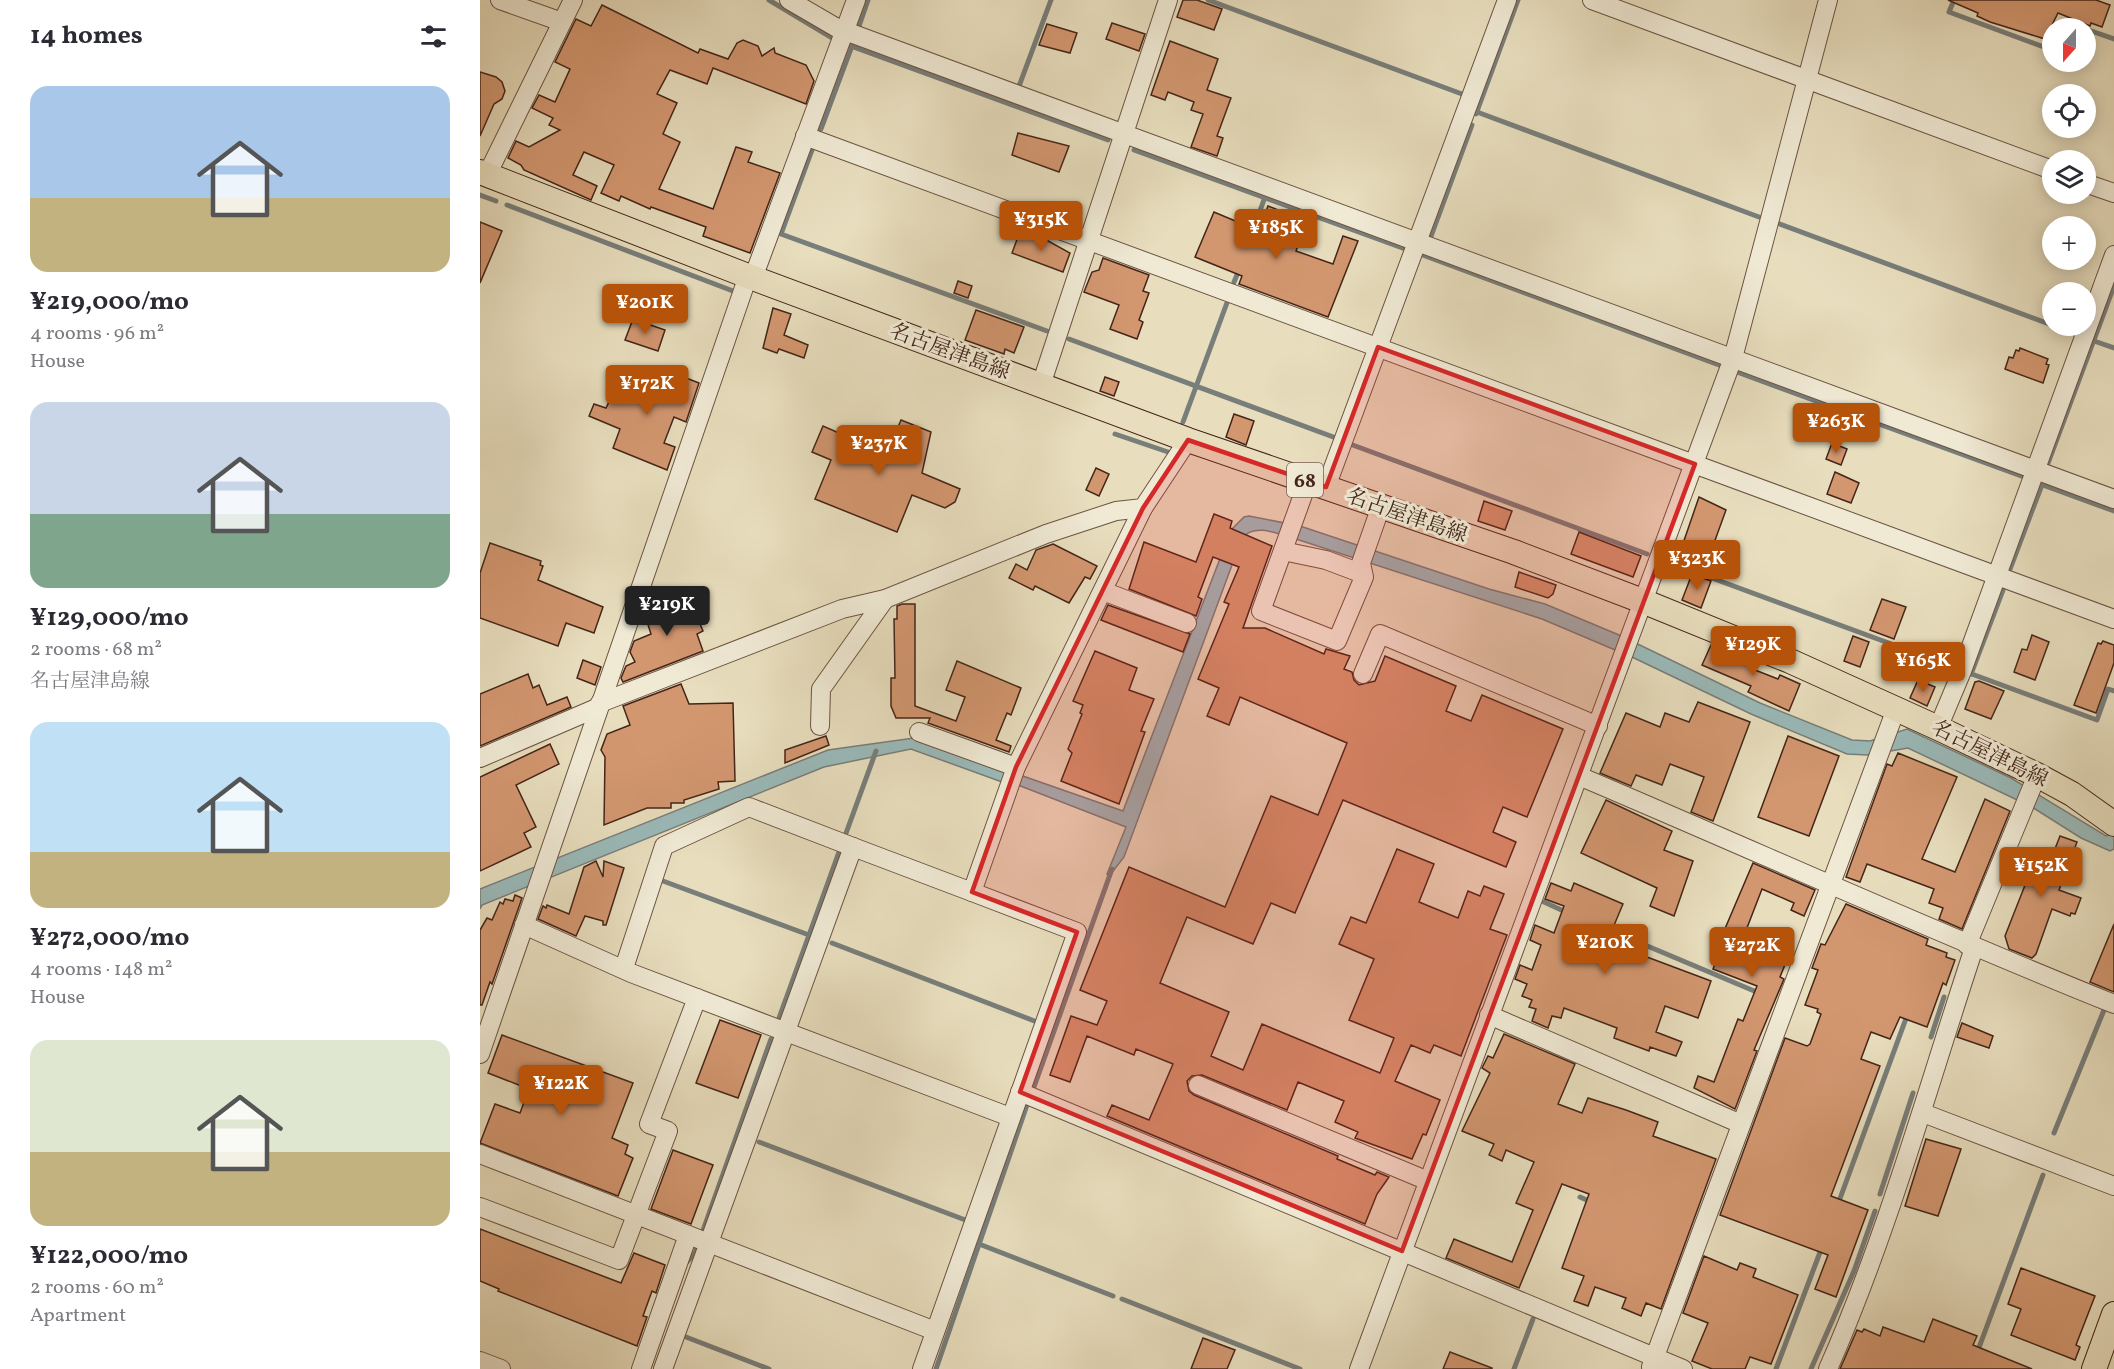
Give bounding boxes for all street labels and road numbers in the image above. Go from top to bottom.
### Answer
street label: 名古屋津島線 [885,317,1014,388]
road number: 68 [1287,463,1323,497]
street label: 名古屋津島線 [1342,482,1471,551]
street label: 名古屋津島線 [1926,714,2052,795]

